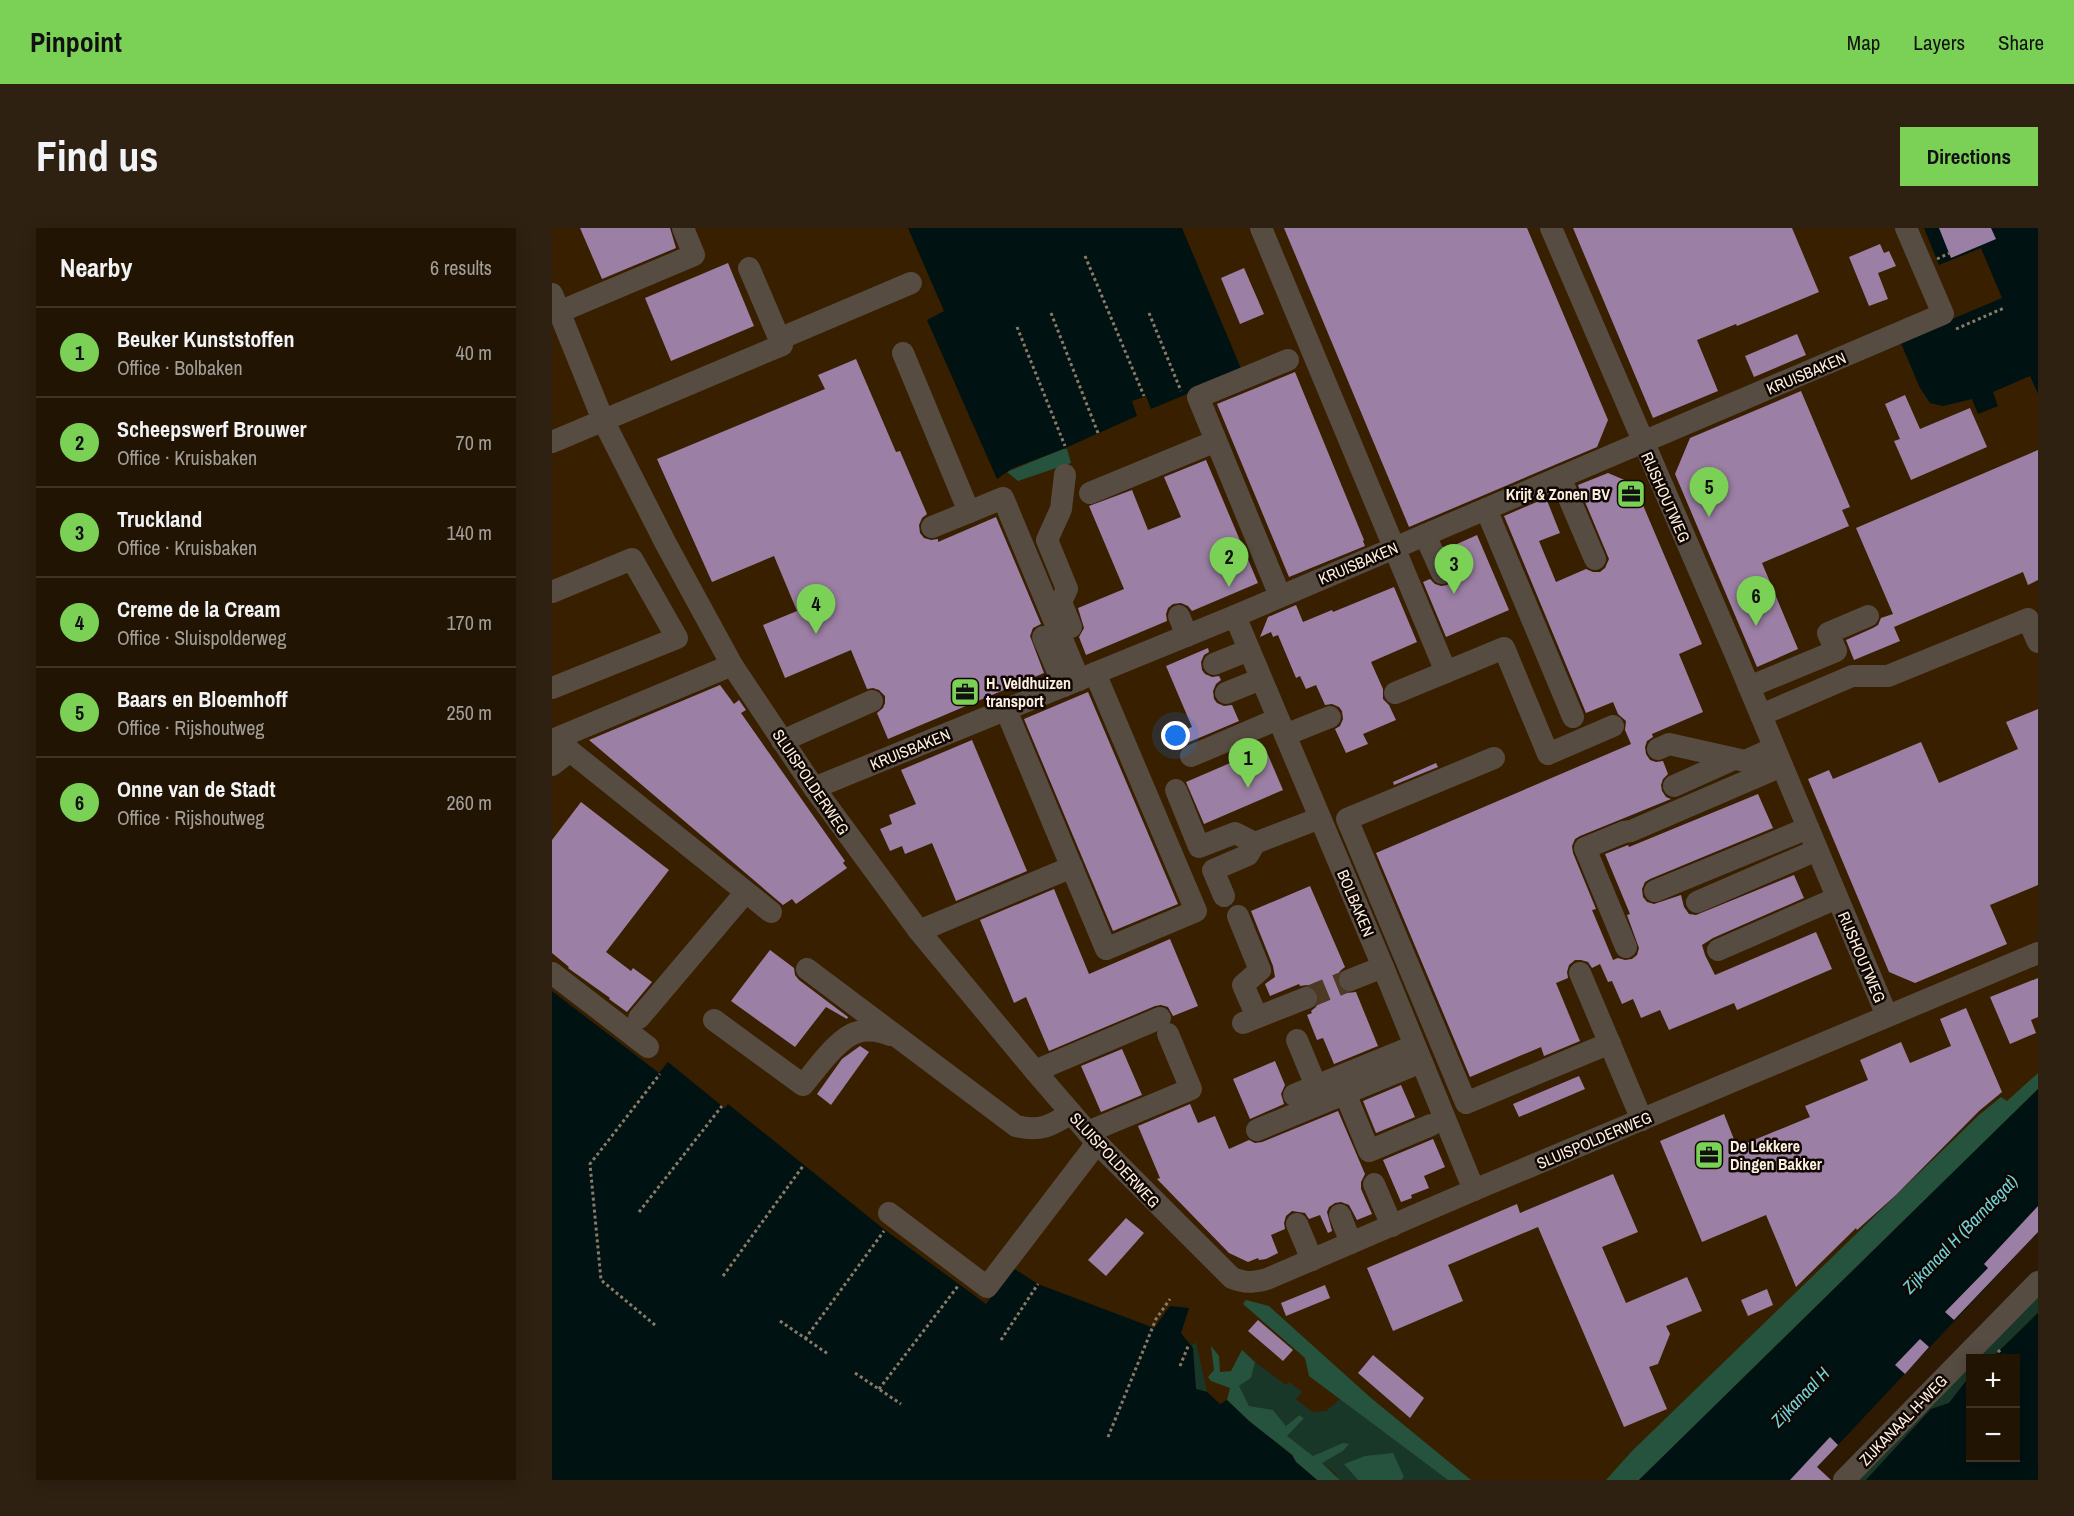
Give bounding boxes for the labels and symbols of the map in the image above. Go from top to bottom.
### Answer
street label: KRUISBAKEN [1763,346,1849,400]
street label: RIJSHOUTWEG [1636,448,1696,546]
pin: 5 [1690,468,1728,517]
office icon: Krijt & Zonen BV [1615,478,1647,510]
place label: Krijt & Zonen BV [1506,483,1610,505]
street label: KRUISBAKEN [1315,536,1401,590]
pin: 2 [1210,538,1248,587]
pin: 3 [1434,544,1474,594]
pin: 6 [1736,576,1776,626]
pin: 4 [796,584,836,634]
place label: H. Veldhuizen transport [986,672,1071,712]
office icon: H. Veldhuizen transport [949,676,981,708]
your location [1161,721,1190,750]
street label: KRUISBAKEN [867,723,953,775]
street label: SLUISPOLDERWEG [767,725,855,839]
pin: 1 [1228,738,1268,788]
street label: BOLBAKEN [1332,866,1380,940]
street label: RIJSHOUTWEG [1833,908,1891,1006]
street label: SLUISPOLDERWEG [1533,1106,1655,1174]
street label: SLUISPOLDERWEG [1065,1108,1165,1212]
place label: De Lekkere Dingen Bakker [1730,1135,1823,1175]
office icon: De Lekkere Dingen Bakker [1693,1139,1725,1171]
water label: Zijkanaal H (Barndegat) [1896,1169,2023,1300]
water label: Zijkanaal H [1764,1361,1835,1433]
street label: ZIJKANAAL H-WEG [1854,1370,1952,1470]

